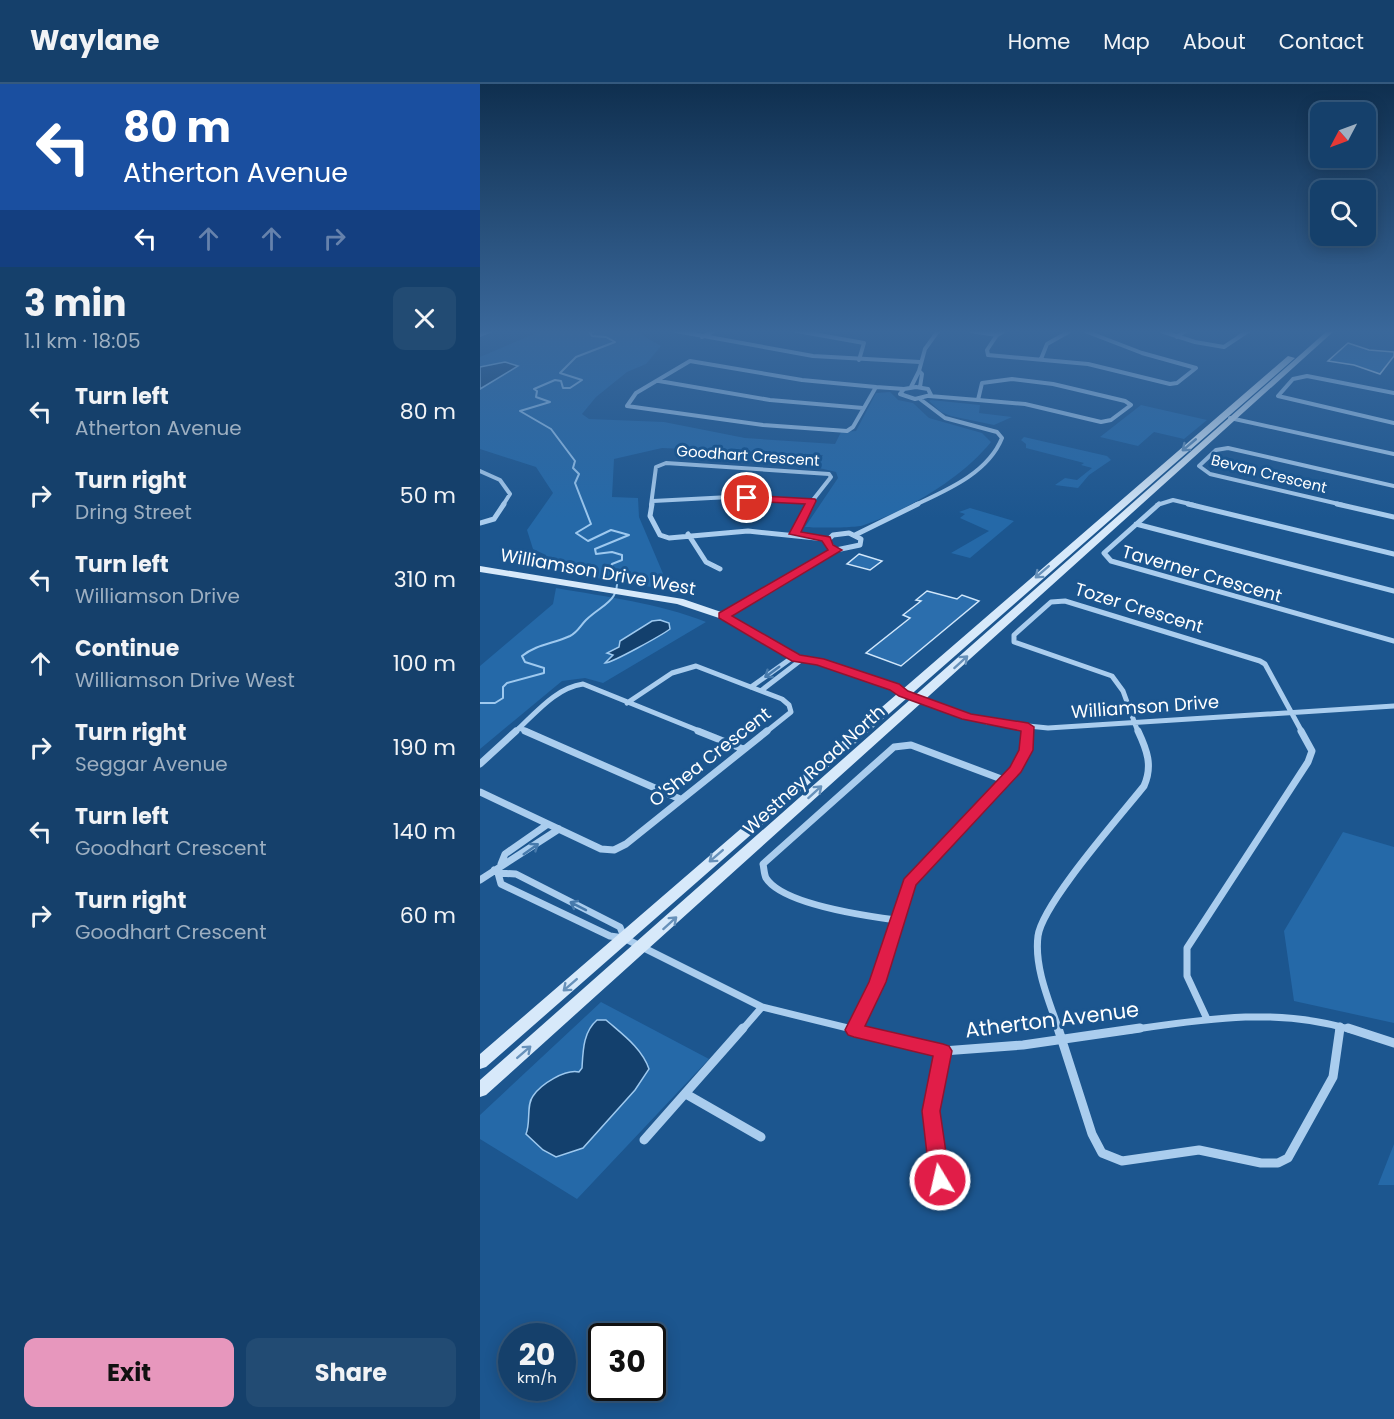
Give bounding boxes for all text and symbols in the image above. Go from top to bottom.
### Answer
text: Waylane [30,21,160,60]
text: Home [1008,27,1070,56]
text: Map [1103,27,1150,56]
text: About [1183,27,1246,56]
text: Contact [1279,27,1364,56]
text: 80 m [123,98,231,157]
north arrow [1310,102,1376,168]
map controls [1310,102,1376,246]
icon: left [24,108,102,186]
text: Atherton Avenue [123,154,348,191]
button: search [1310,180,1376,246]
icon: left [129,222,162,255]
icon: ahead [192,222,225,255]
icon: ahead [255,222,288,255]
icon: right [318,222,351,255]
text: 3 min [24,278,126,329]
button: close [393,287,456,350]
text: 1.1 km · 18:05 [24,327,141,355]
text: Turn left [75,381,169,412]
icon: left [24,395,57,428]
text: 80 m [400,396,456,427]
text: Atherton Avenue [75,414,242,442]
one-way arrow [1181,438,1197,451]
street label: Goodhart Crescent [676,440,820,471]
street label: Bevan Crescent [1209,449,1329,498]
text: Turn right [75,465,186,496]
pin [721,472,772,523]
icon: right [24,479,57,512]
text: 50 m [400,480,456,511]
icon: arrive [730,481,763,514]
text: Dring Street [75,498,192,526]
street label: Taverner Crescent [1119,539,1285,608]
street label: Williamson Drive West [498,542,698,601]
text: Turn left [75,549,169,580]
icon: left [24,563,57,596]
text: 310 m [394,564,456,595]
one-way arrow [1034,566,1050,579]
street label: Tozer Crescent [1072,576,1207,639]
text: Williamson Drive [75,582,240,610]
text: Continue [75,633,179,664]
icon: ahead [24,647,57,680]
text: 100 m [393,648,456,679]
one-way arrow [953,655,968,669]
one-way arrow [764,665,780,678]
text: Williamson Drive West [75,666,295,694]
street label: Williamson Drive [1070,689,1220,724]
street label: Westney Road North [737,699,890,840]
street label: O'Shea Crescent [643,701,776,812]
text: Turn right [75,717,186,748]
icon: right [24,731,57,764]
text: 190 m [393,732,456,763]
text: Seggar Avenue [75,750,228,778]
one-way arrow [808,785,823,799]
text: Turn left [75,801,169,832]
icon: left [24,815,57,848]
text: 140 m [393,816,456,847]
text: Goodhart Crescent [75,834,266,862]
one-way arrow [522,843,539,855]
one-way arrow [709,849,724,863]
text: Turn right [75,885,186,916]
icon: right [24,899,57,932]
text: 60 m [400,900,456,931]
one-way arrow [570,900,588,911]
one-way arrow [662,916,677,930]
text: Goodhart Crescent [75,918,266,946]
one-way arrow [563,978,578,992]
street label: Atherton Avenue [963,994,1141,1045]
one-way arrow [516,1045,532,1058]
position arrow [908,1148,972,1212]
speed limit sign: 30 [588,1323,666,1401]
text: 20 [519,1333,555,1376]
button: Exit [24,1338,234,1407]
button: Share [246,1338,456,1407]
text: km/h [517,1367,557,1388]

